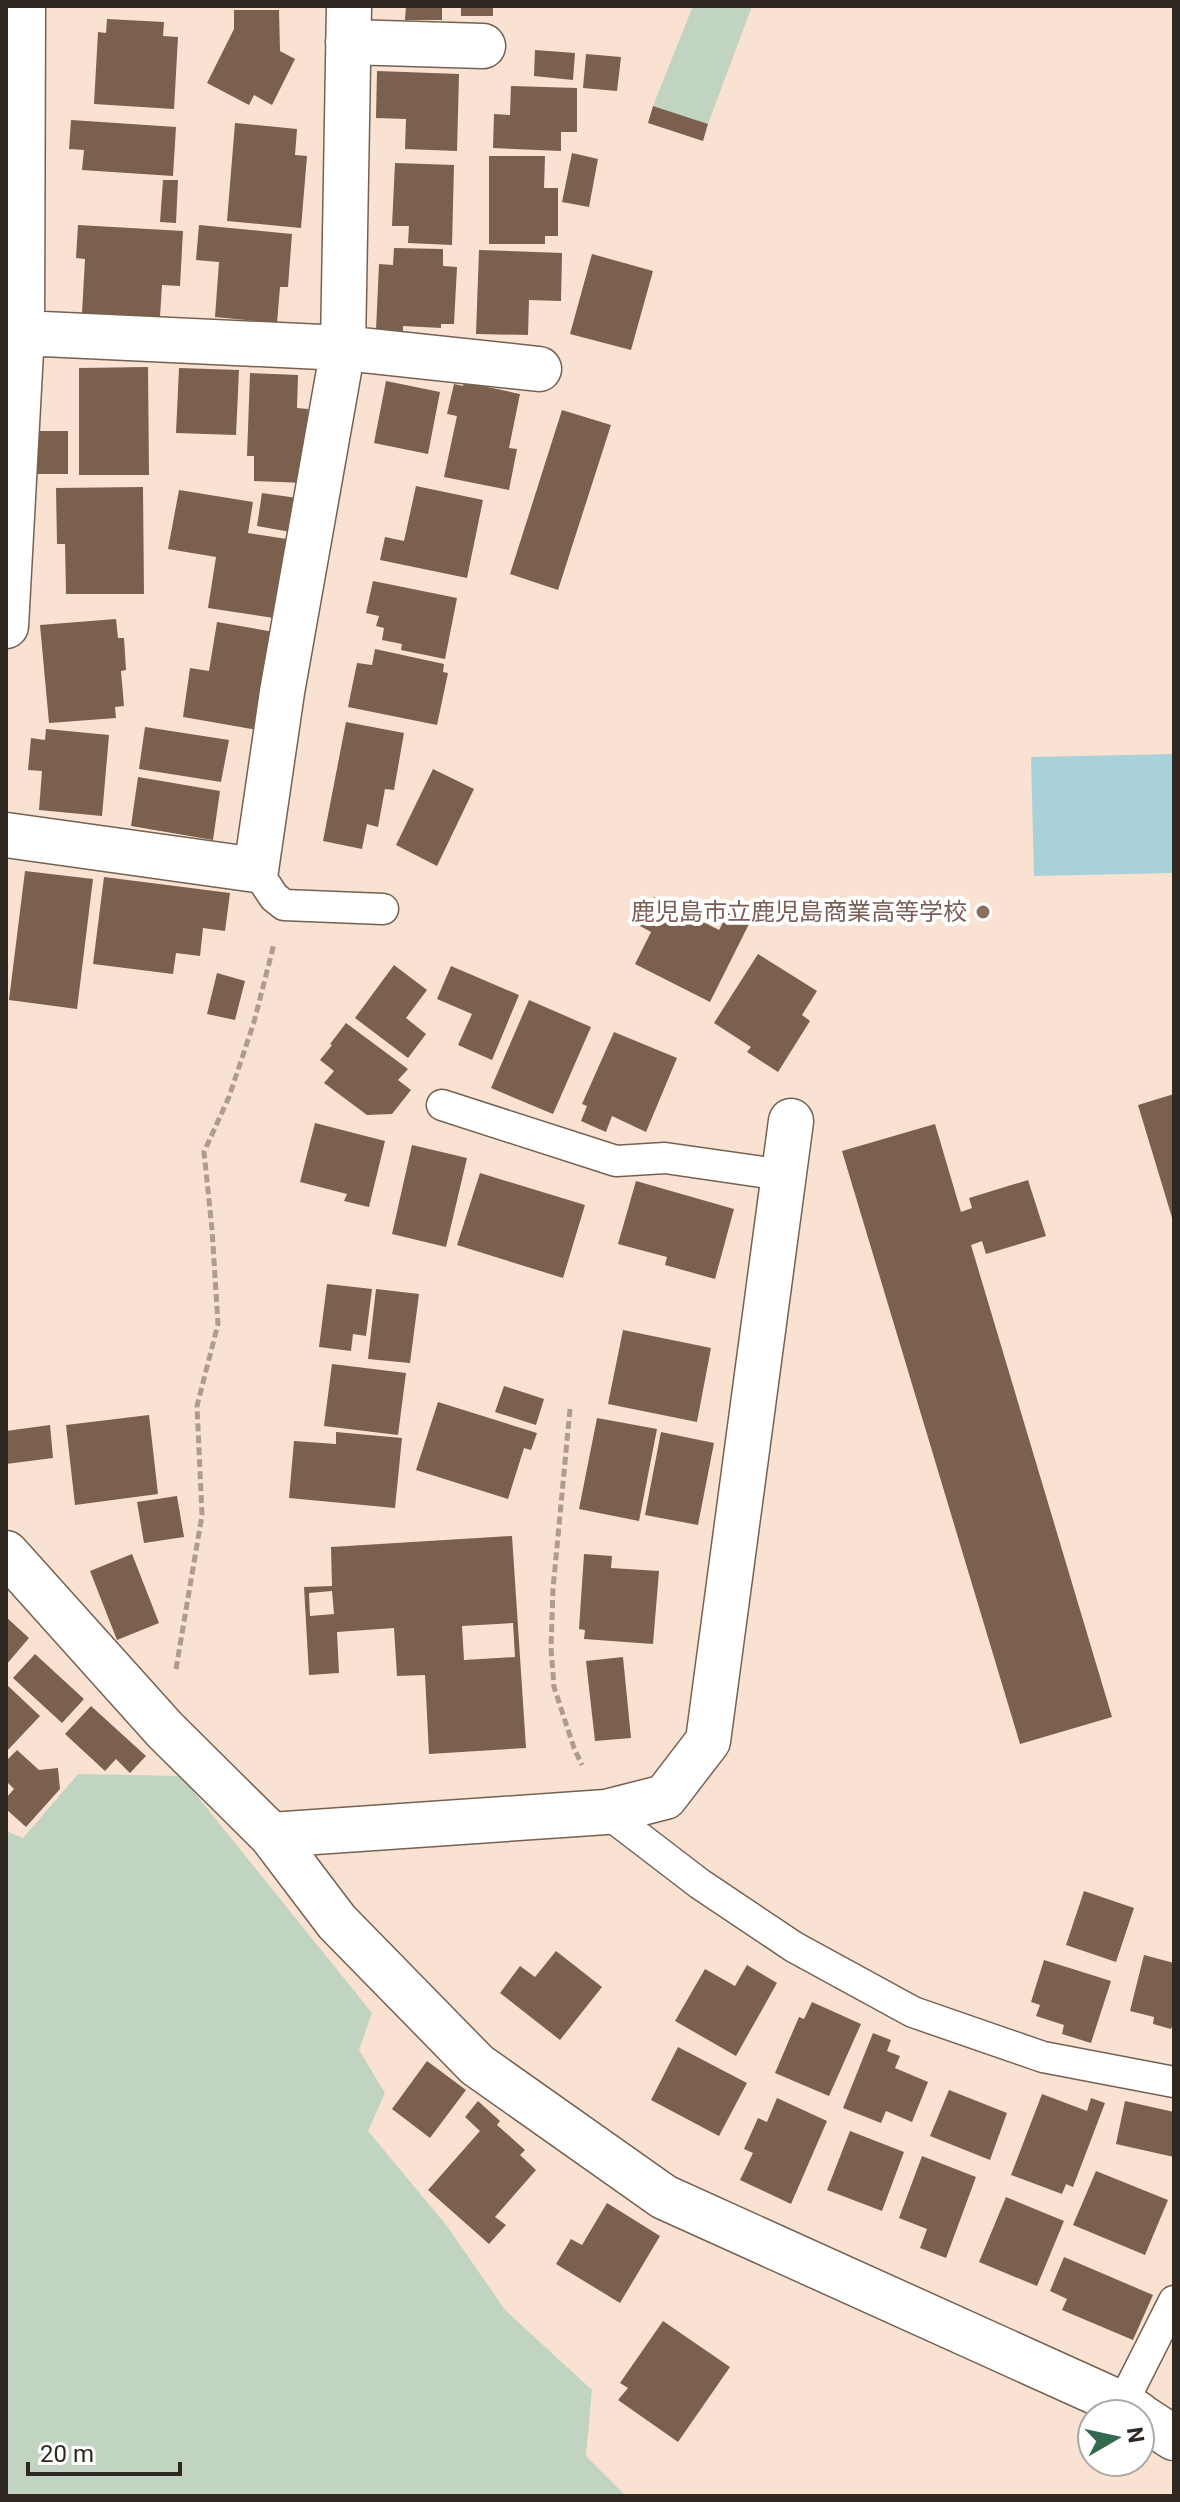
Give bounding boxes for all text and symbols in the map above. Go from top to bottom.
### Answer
place label: 鹿児島市立鹿児島商業高等学校 [631,898,967,926]
marker: 鹿児島市立鹿児島商業高等学校 [974,903,992,921]
north arrow [1076,2398,1156,2478]
text: N [1122,2425,1149,2445]
scale bar [28,2426,180,2476]
text: 20 m [40,2440,94,2468]

